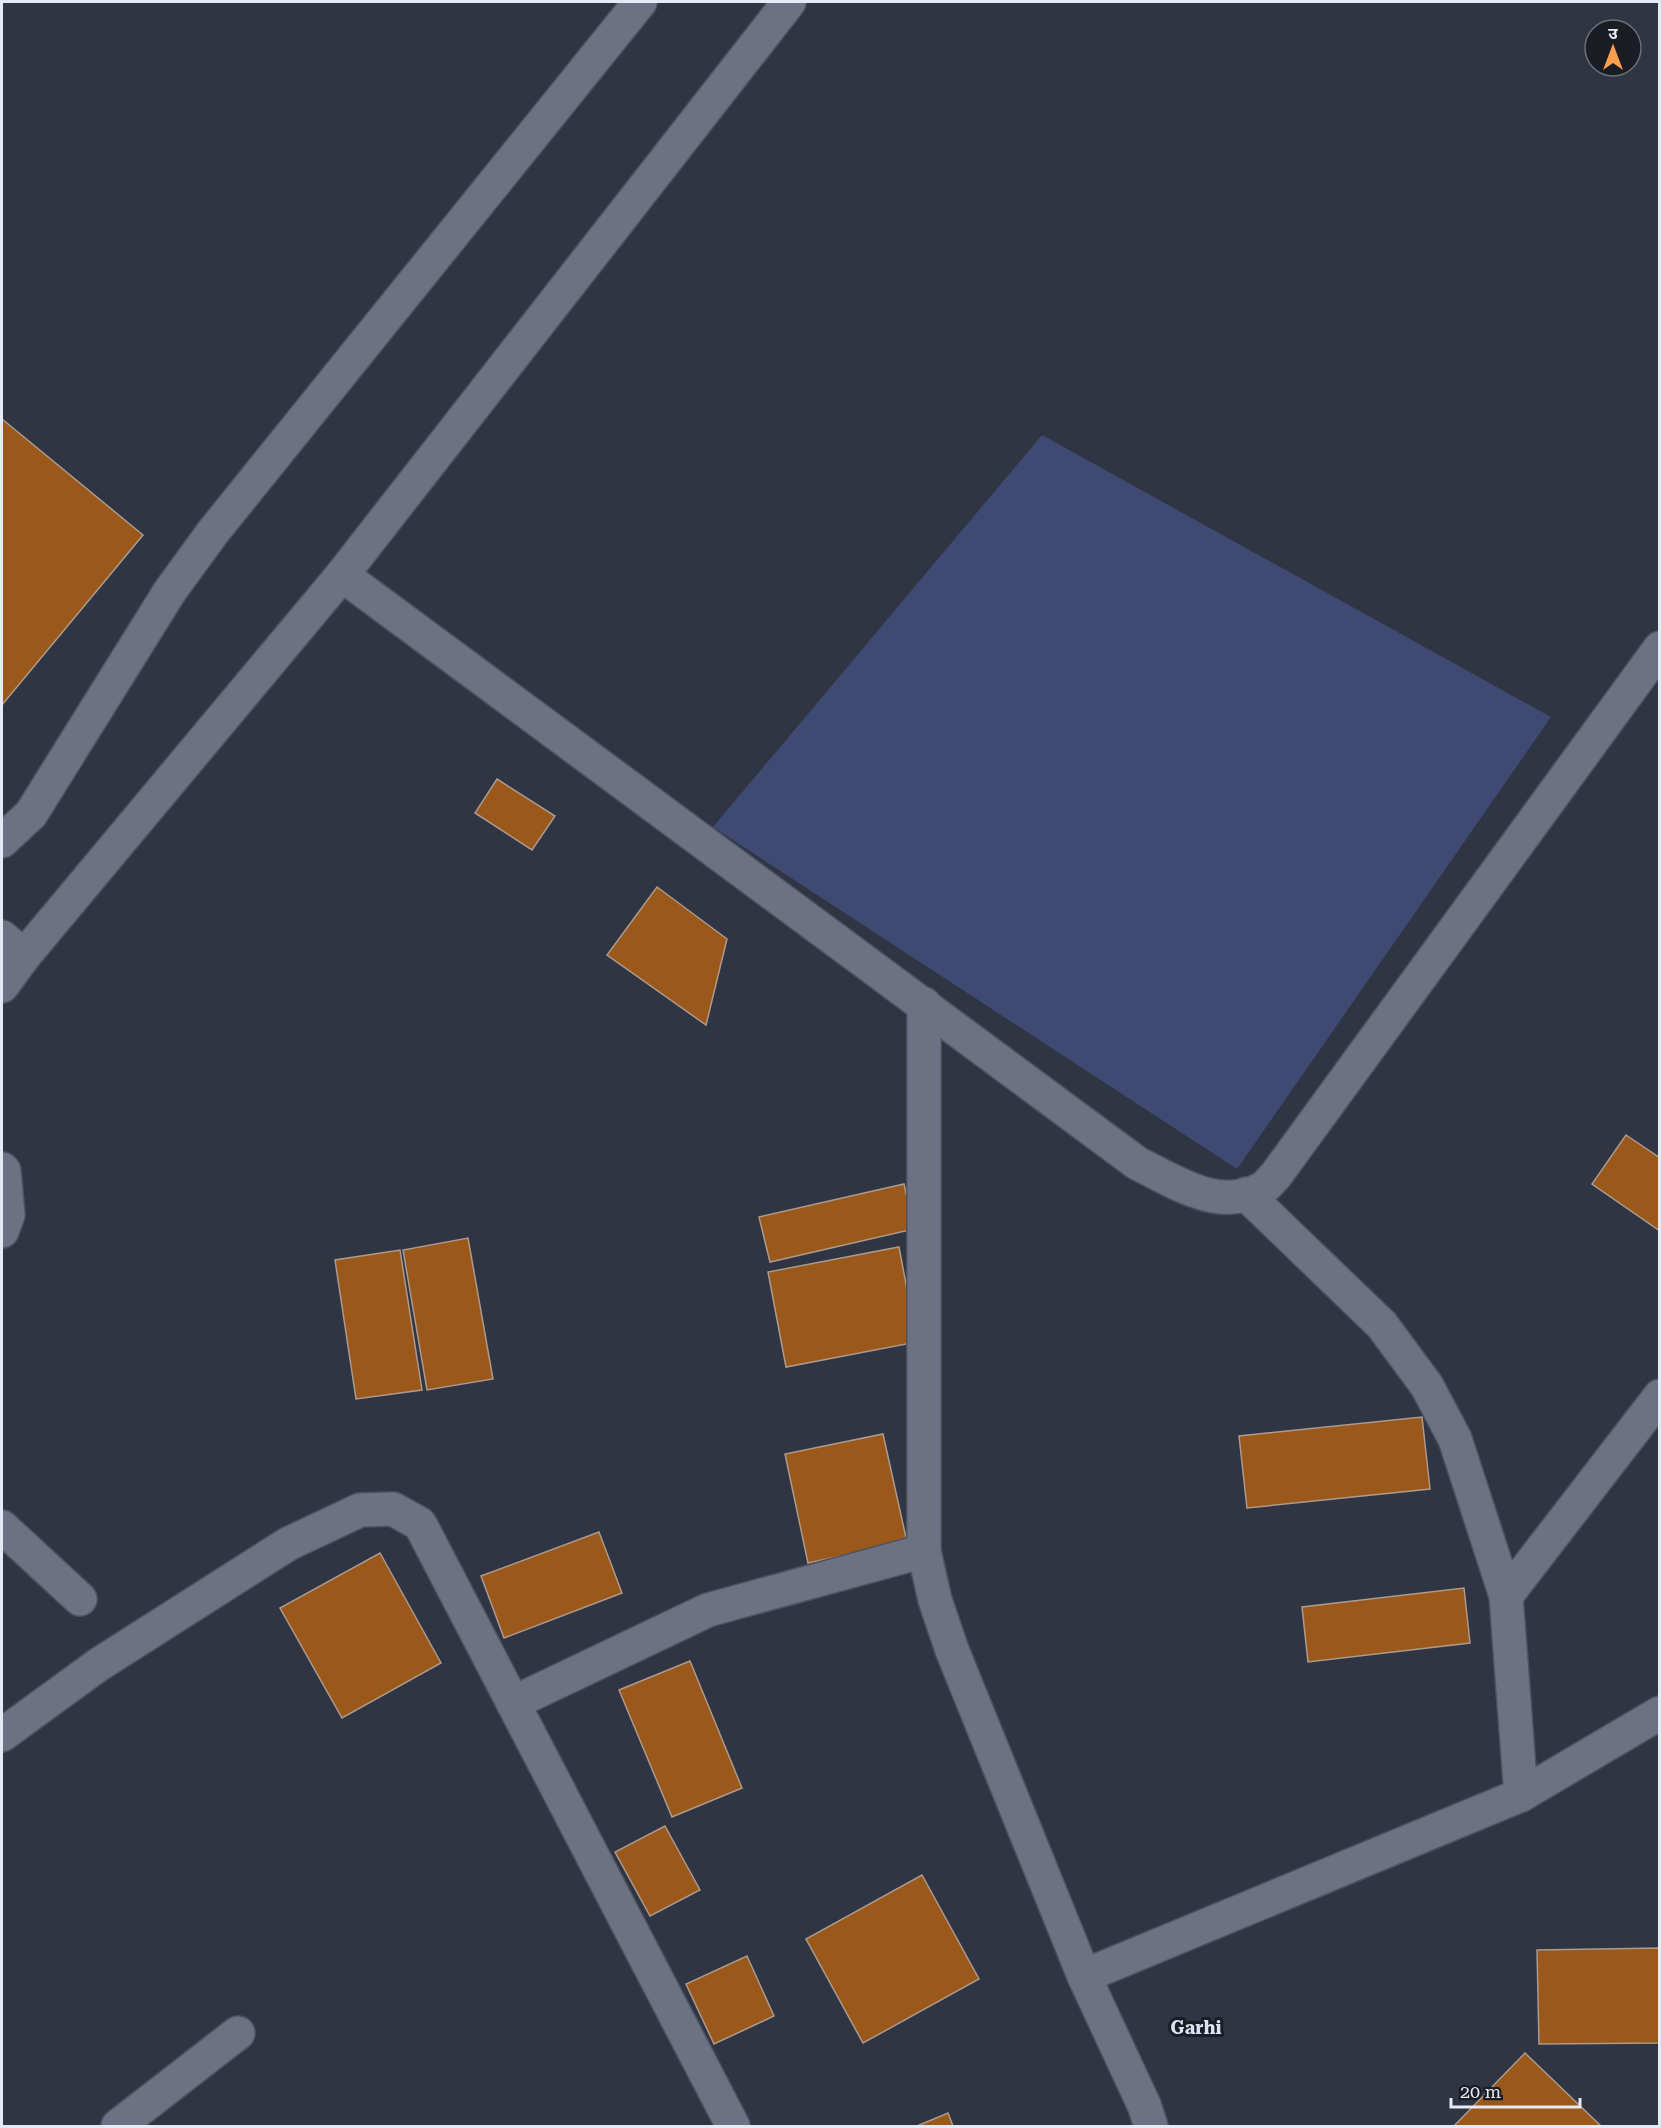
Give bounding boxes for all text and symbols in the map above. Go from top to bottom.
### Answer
north arrow [1583,18,1643,78]
text: उ [1608,24,1618,43]
district label: Garhi [1171,2017,1221,2038]
scale bar [1451,2071,1580,2109]
text: 20 m [1460,2081,1501,2102]

